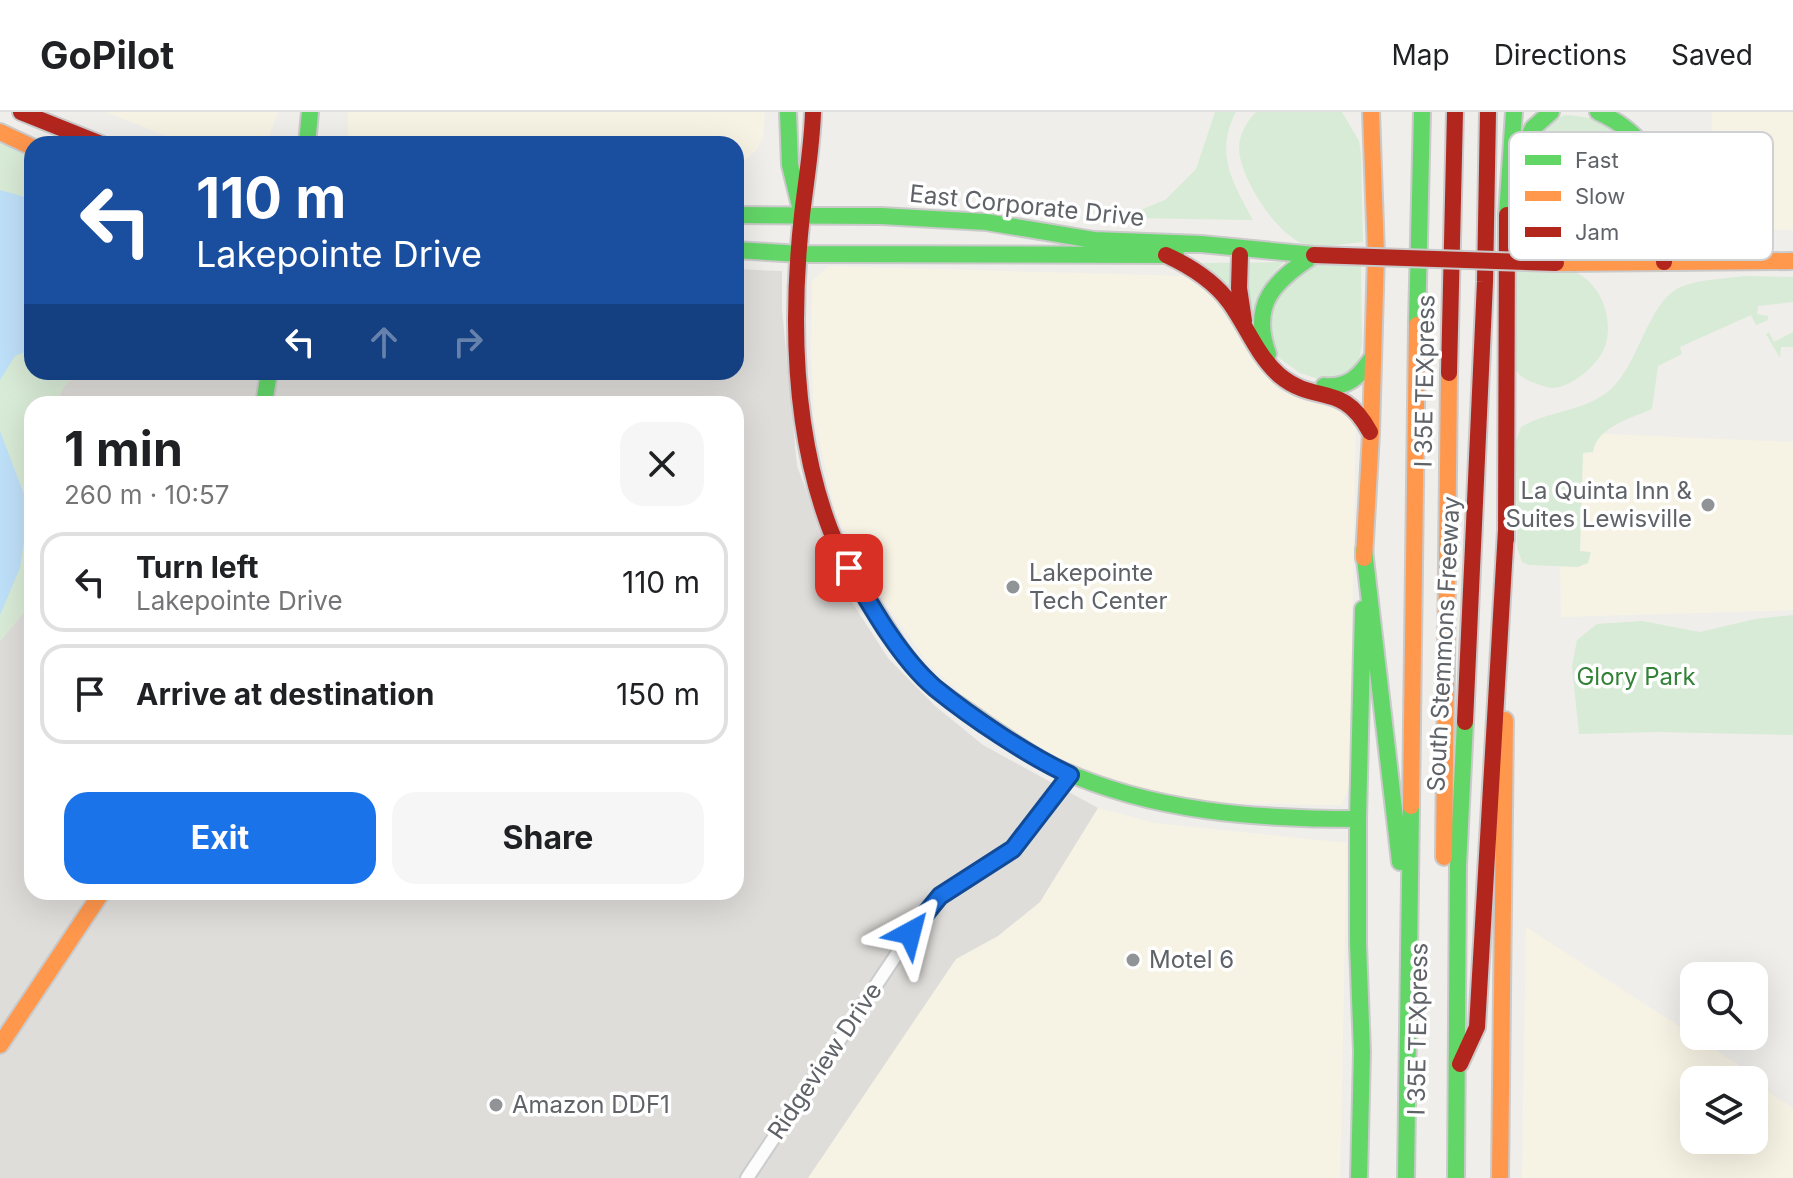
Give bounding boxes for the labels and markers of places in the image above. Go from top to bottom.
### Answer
place label: La Quinta Inn & Suites Lewisville [1505,476,1693,533]
marker: La Quinta Inn & Suites Lewisville [1699,496,1717,514]
pin [815,534,883,602]
place label: Lakepointe Tech Center [1029,558,1168,615]
marker: Lakepointe Tech Center [1004,578,1022,596]
place label: Motel 6 [1149,945,1234,974]
marker: Motel 6 [1124,951,1142,969]
place label: Amazon DDF1 [512,1090,670,1119]
marker: Amazon DDF1 [487,1096,505,1114]

